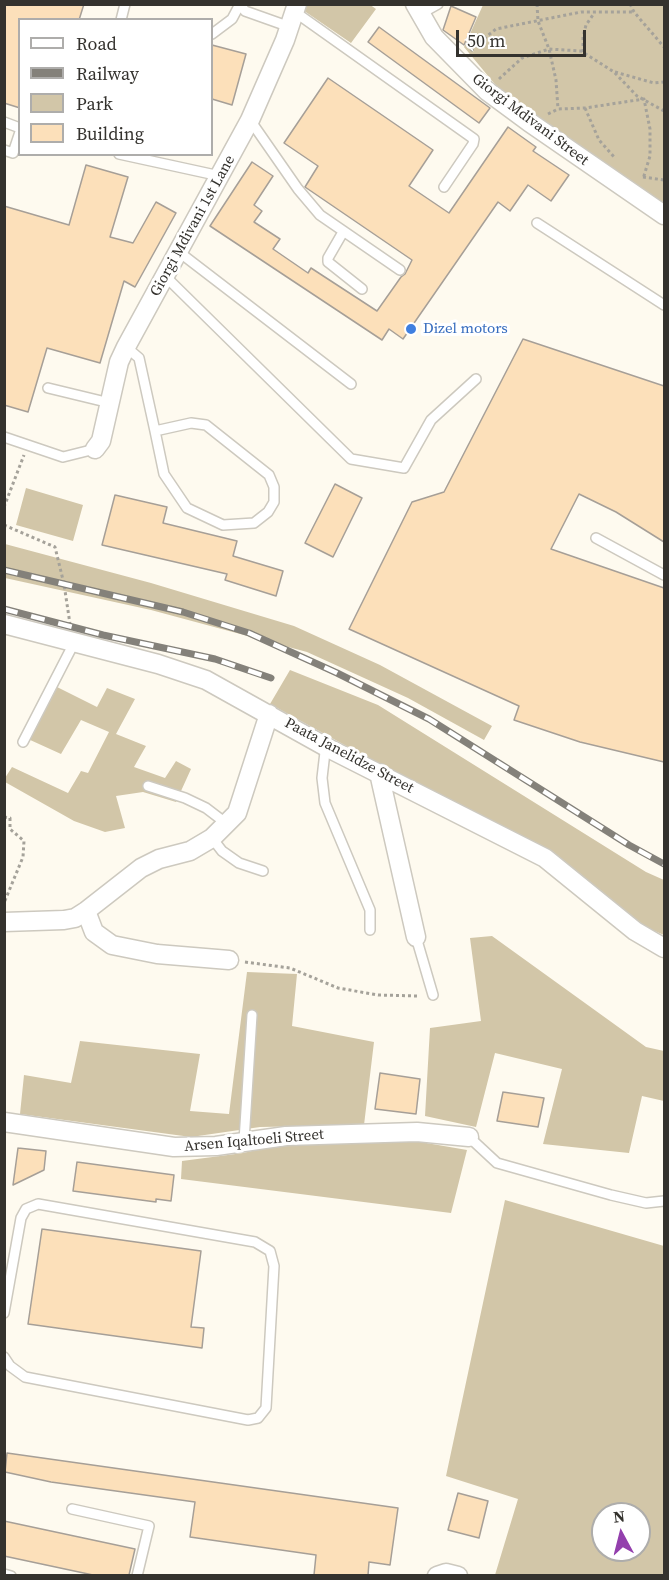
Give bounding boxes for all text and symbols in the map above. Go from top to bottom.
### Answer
legend [18,18,213,156]
scale bar [459,18,590,56]
text: 50 m [467,28,505,53]
text: Road [76,31,117,56]
text: Railway [76,61,139,86]
street label: Giorgi Mdivani Street [468,70,592,170]
text: Park [76,91,113,116]
text: Building [76,121,144,146]
street label: Giorgi Mdivani 1st Lane [147,152,239,300]
place label: Dizel motors [423,320,508,338]
marker: Dizel motors [404,322,418,336]
street label: Paata Janelidze Street [281,714,417,798]
street label: Arsen Iqaltoeli Street [183,1126,325,1156]
north arrow [591,1502,651,1562]
text: N [612,1504,626,1528]

